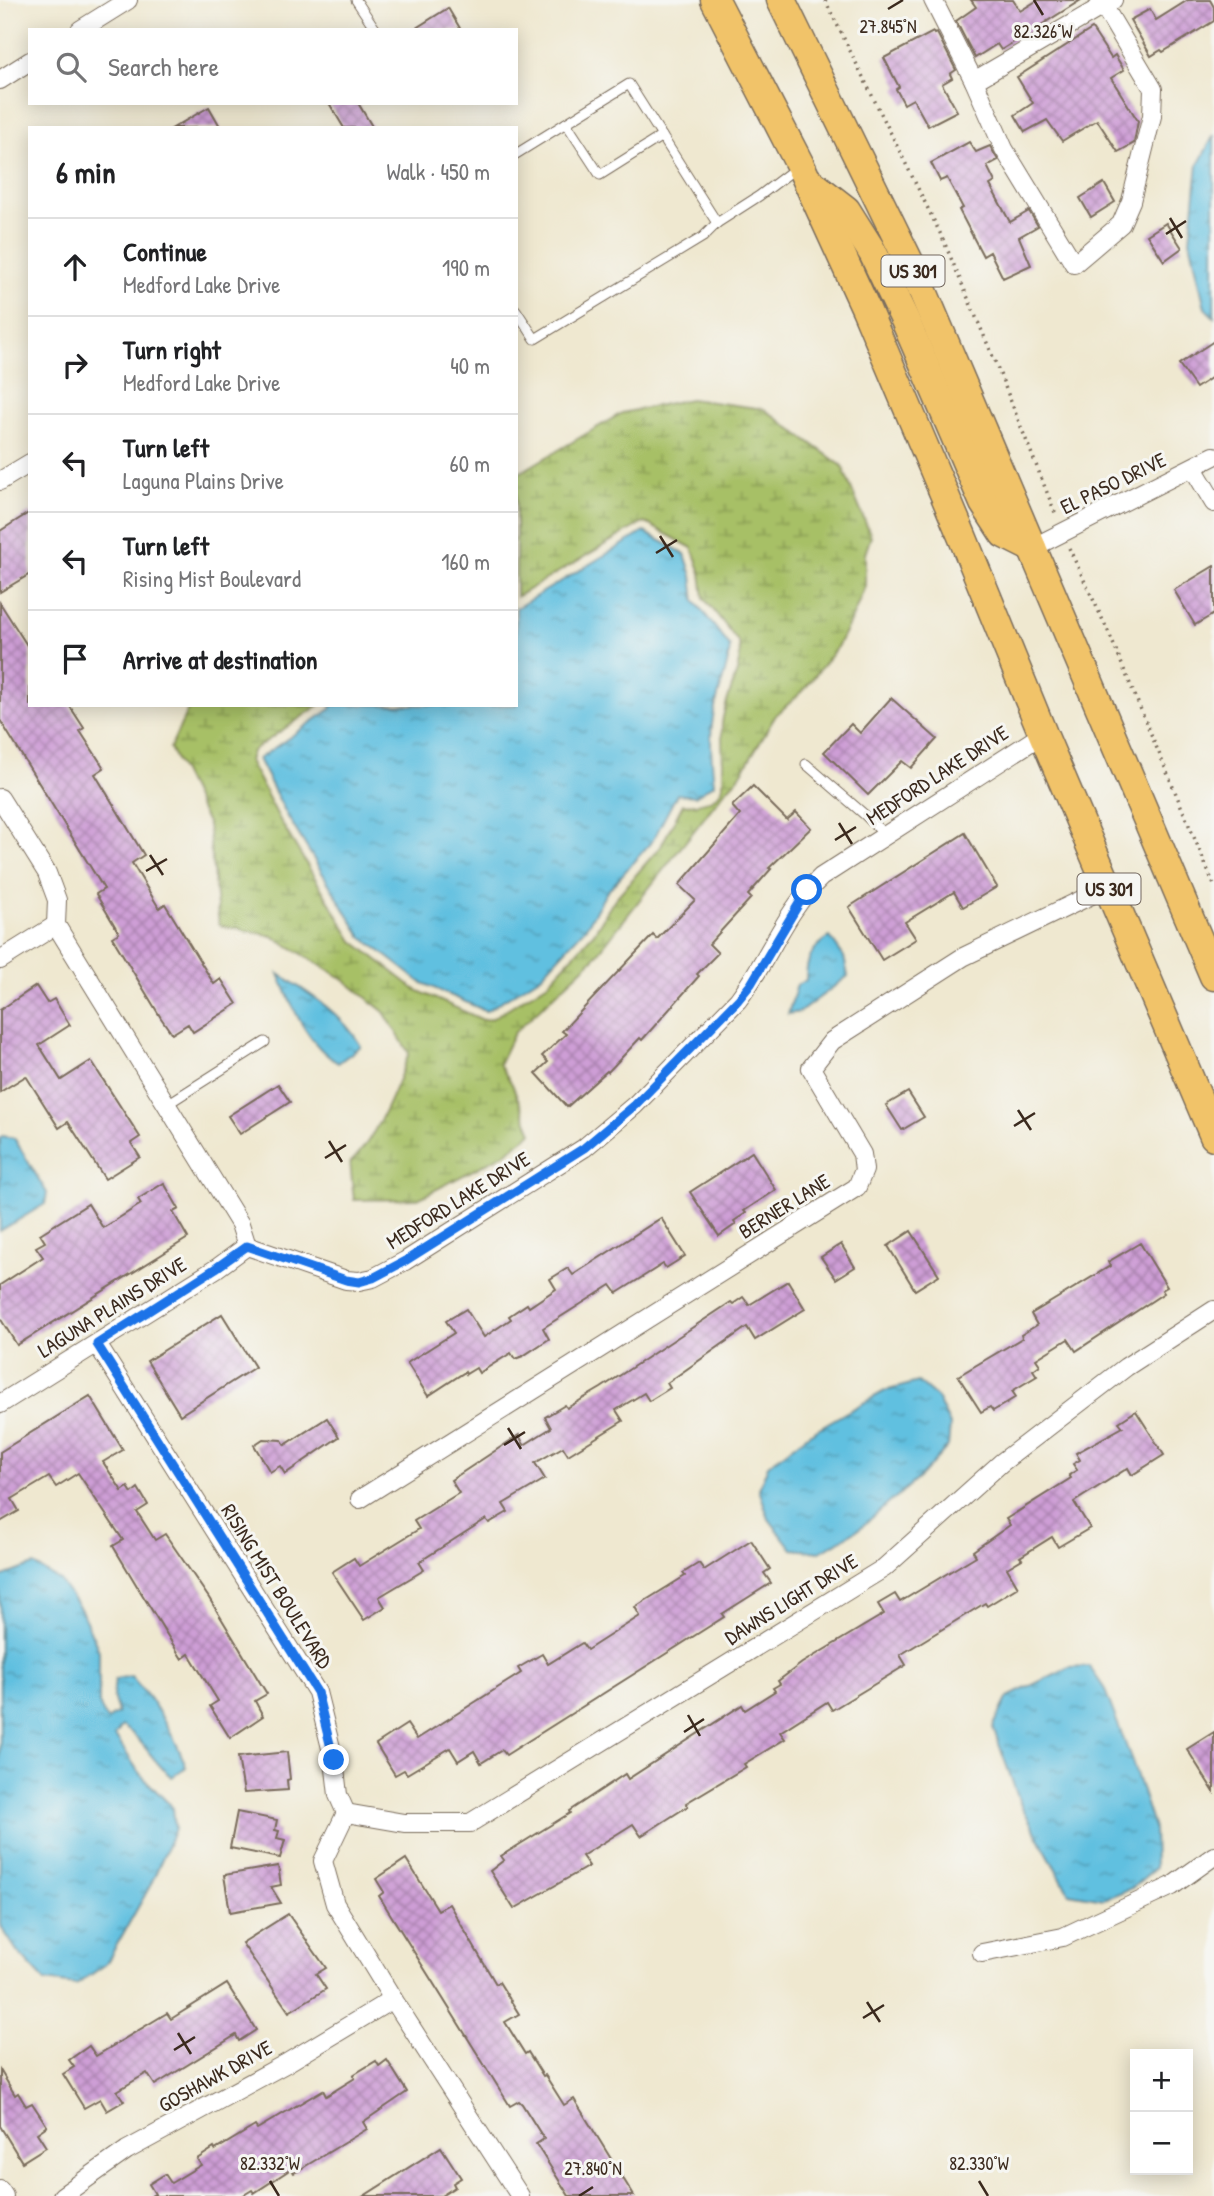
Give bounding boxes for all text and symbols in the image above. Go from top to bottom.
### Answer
text: 27.845°N [859,14,917,39]
text: 82.326°W [1013,19,1073,44]
search box [28,28,518,105]
icon: search [52,48,90,86]
text: Search here [108,49,219,84]
text: 6 min [56,152,116,192]
text: Walk · 450 m [386,156,490,187]
text: Continue [123,234,207,269]
icon: ahead [56,248,94,286]
text: 190 m [442,252,490,283]
road number: US 301 [881,256,944,286]
text: Medford Lake Drive [123,269,280,300]
text: Turn right [123,332,221,367]
icon: right [56,346,94,384]
text: 40 m [450,350,490,381]
text: Medford Lake Drive [123,367,280,398]
text: Turn left [123,430,209,465]
icon: left [56,444,94,482]
street label: EL PASO DRIVE [1055,445,1171,521]
text: 60 m [450,448,490,479]
text: Laguna Plains Drive [123,465,284,496]
text: Turn left [123,528,209,563]
icon: left [56,542,94,580]
text: 160 m [441,546,490,577]
text: Rising Mist Boulevard [123,563,301,594]
icon: arrive [56,640,94,678]
text: Arrive at destination [123,642,318,677]
street label: MEDFORD LAKE DRIVE [860,718,1014,832]
route start [791,874,822,905]
road number: US 301 [1078,874,1140,904]
street label: MEDFORD LAKE DRIVE [381,1144,535,1256]
street label: BERNER LANE [733,1166,835,1246]
street label: LAGUNA PLAINS DRIVE [32,1250,192,1364]
street label: RISING MIST BOULEVARD [215,1498,339,1674]
street label: DAWNS LIGHT DRIVE [719,1547,863,1651]
route end [318,1744,349,1775]
street label: GOSHAWK DRIVE [153,2033,277,2119]
map controls [1130,2049,1193,2175]
button: + [1130,2049,1193,2112]
button: − [1130,2112,1193,2175]
text: 82.332°W [240,2151,300,2176]
text: 82.330°W [949,2151,1009,2176]
text: 27.840°N [564,2156,622,2181]

